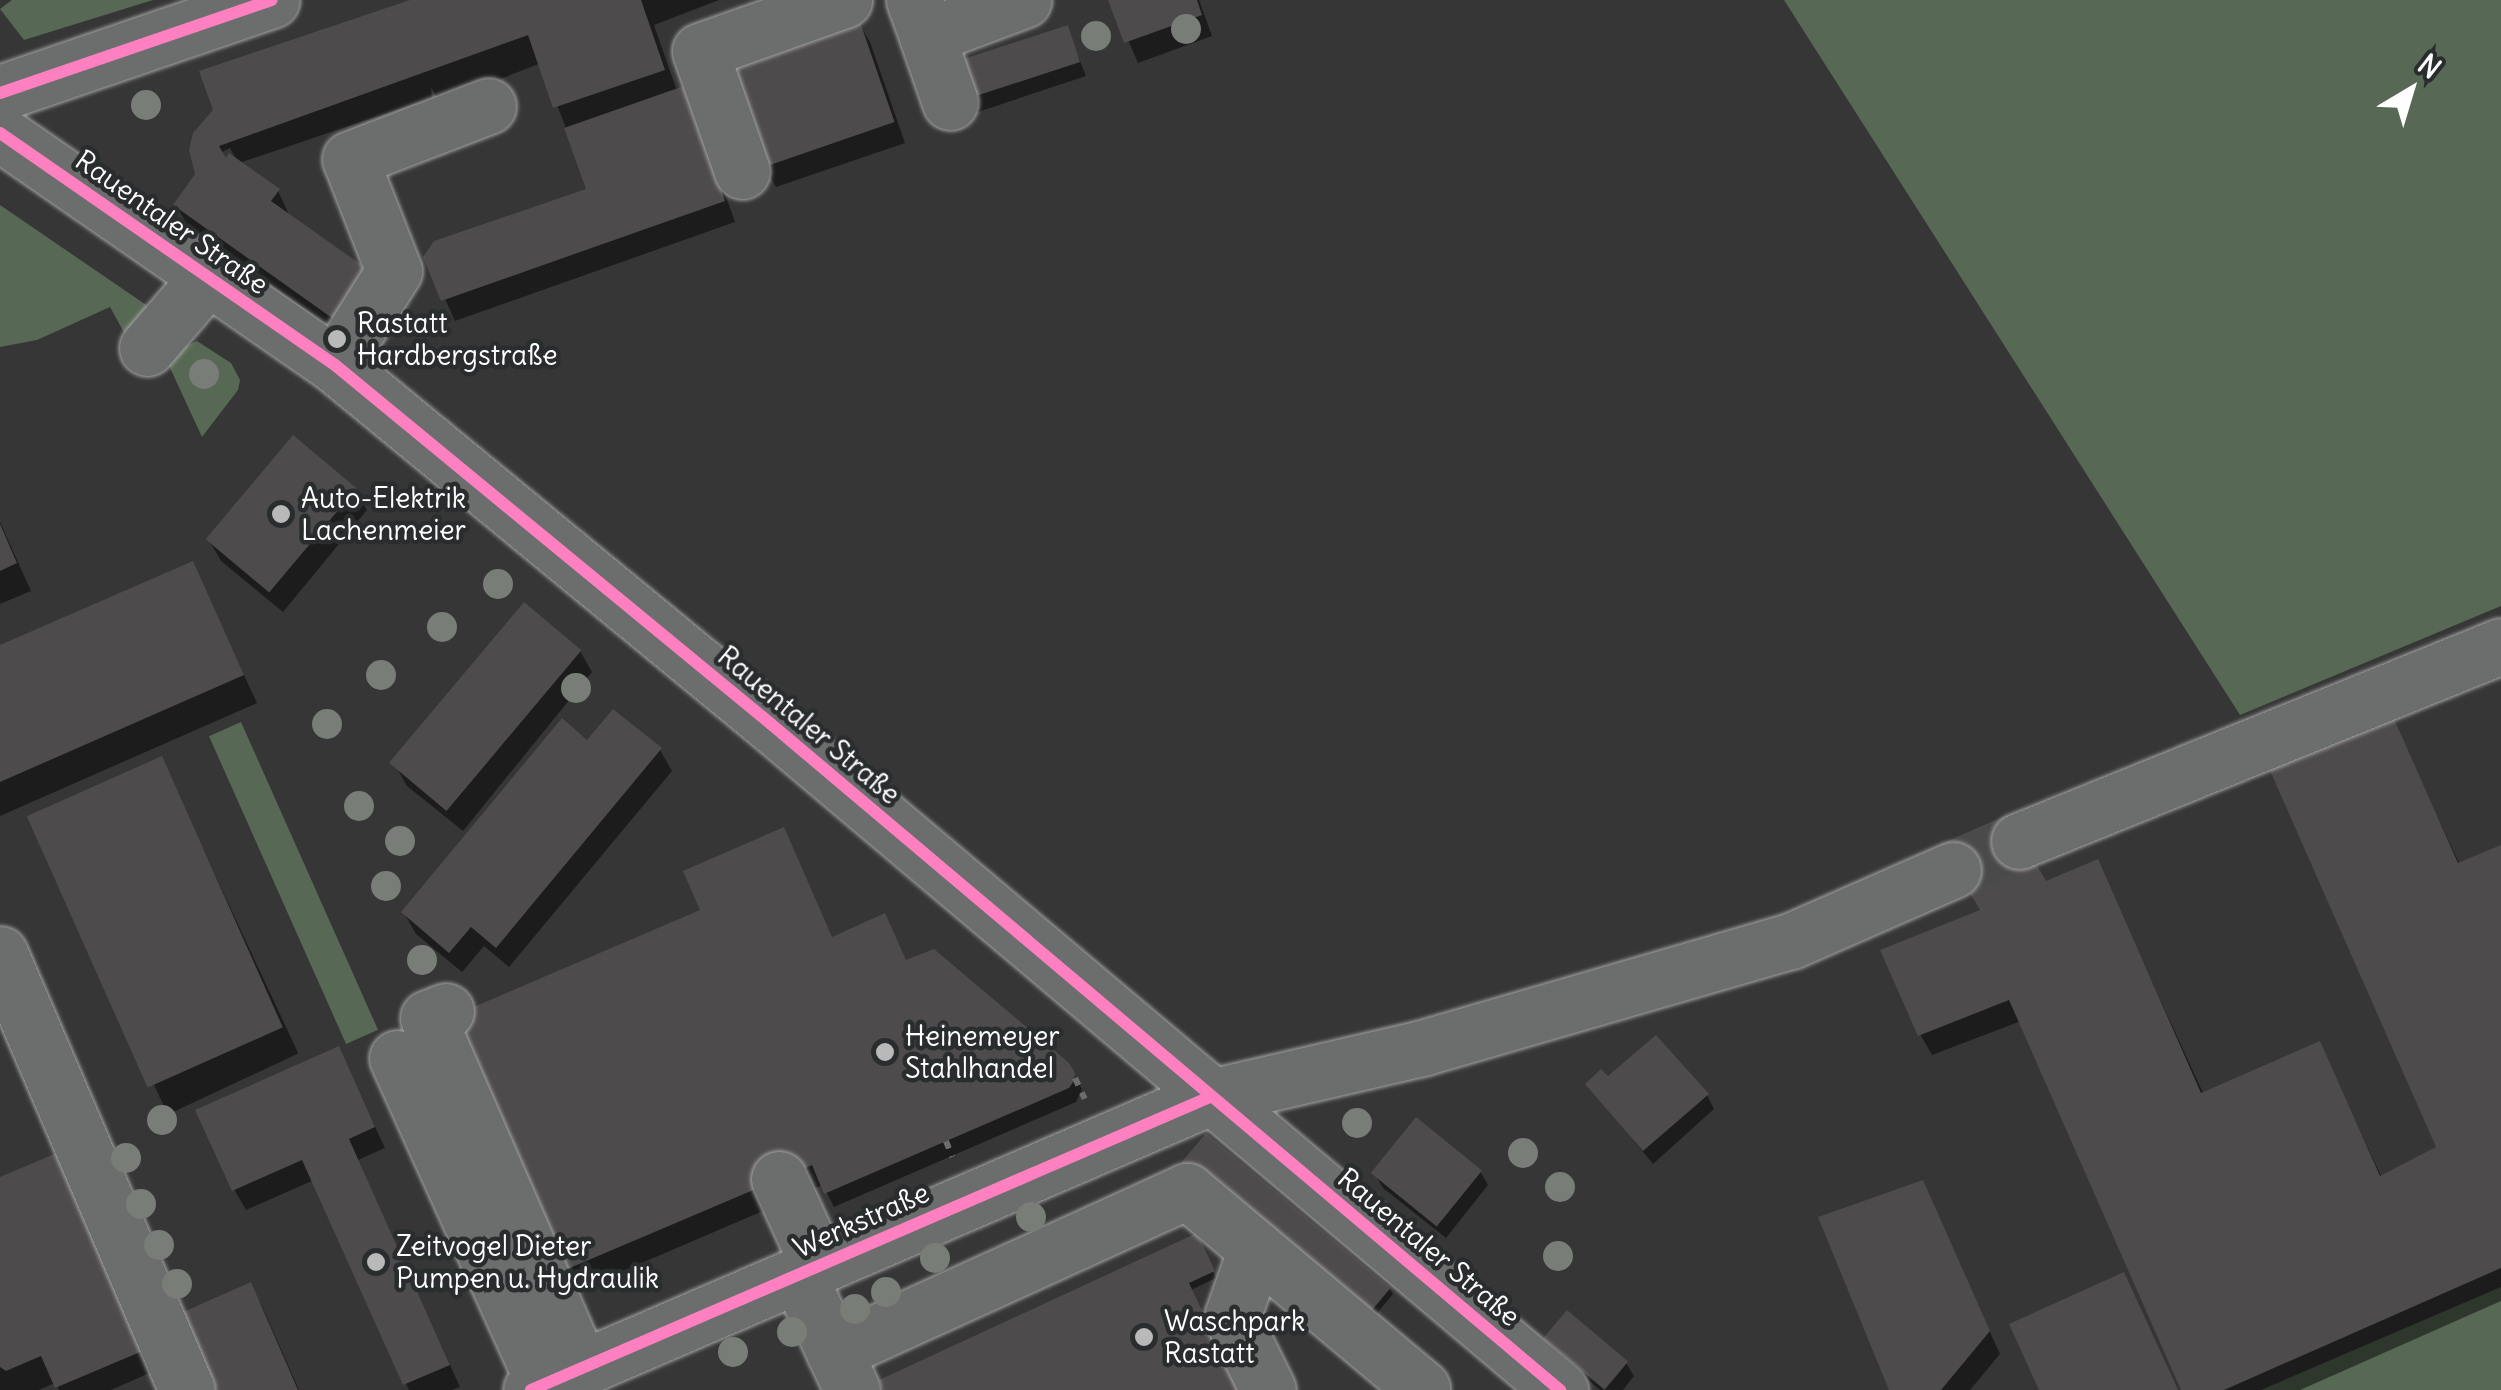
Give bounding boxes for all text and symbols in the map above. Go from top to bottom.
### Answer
north arrow [2361,40,2461,140]
text: N [2411,46,2448,86]
street label: Rauentaler Straße [69,143,275,301]
place label: Rastatt Hardbergstraße [357,306,558,372]
marker: Rastatt Hardbergstraße [326,328,348,350]
place label: Auto-Elektrik Lachenmeier [301,481,466,547]
marker: Auto-Elektrik Lachenmeier [270,503,292,525]
street label: Rauentaler Straße [711,639,907,811]
place label: Heinemeyer Stahlhandel [905,1019,1060,1085]
marker: Heinemeyer Stahlhandel [874,1041,896,1063]
street label: Rauentaler Straße [1331,1161,1527,1333]
street label: Werkstraße [788,1175,934,1265]
place label: Zeitvogel Dieter Pumpen u. Hydraulik [396,1229,659,1295]
marker: Zeitvogel Dieter Pumpen u. Hydraulik [365,1251,387,1273]
place label: Waschpark Rastatt [1164,1304,1305,1370]
marker: Waschpark Rastatt [1133,1326,1155,1348]

